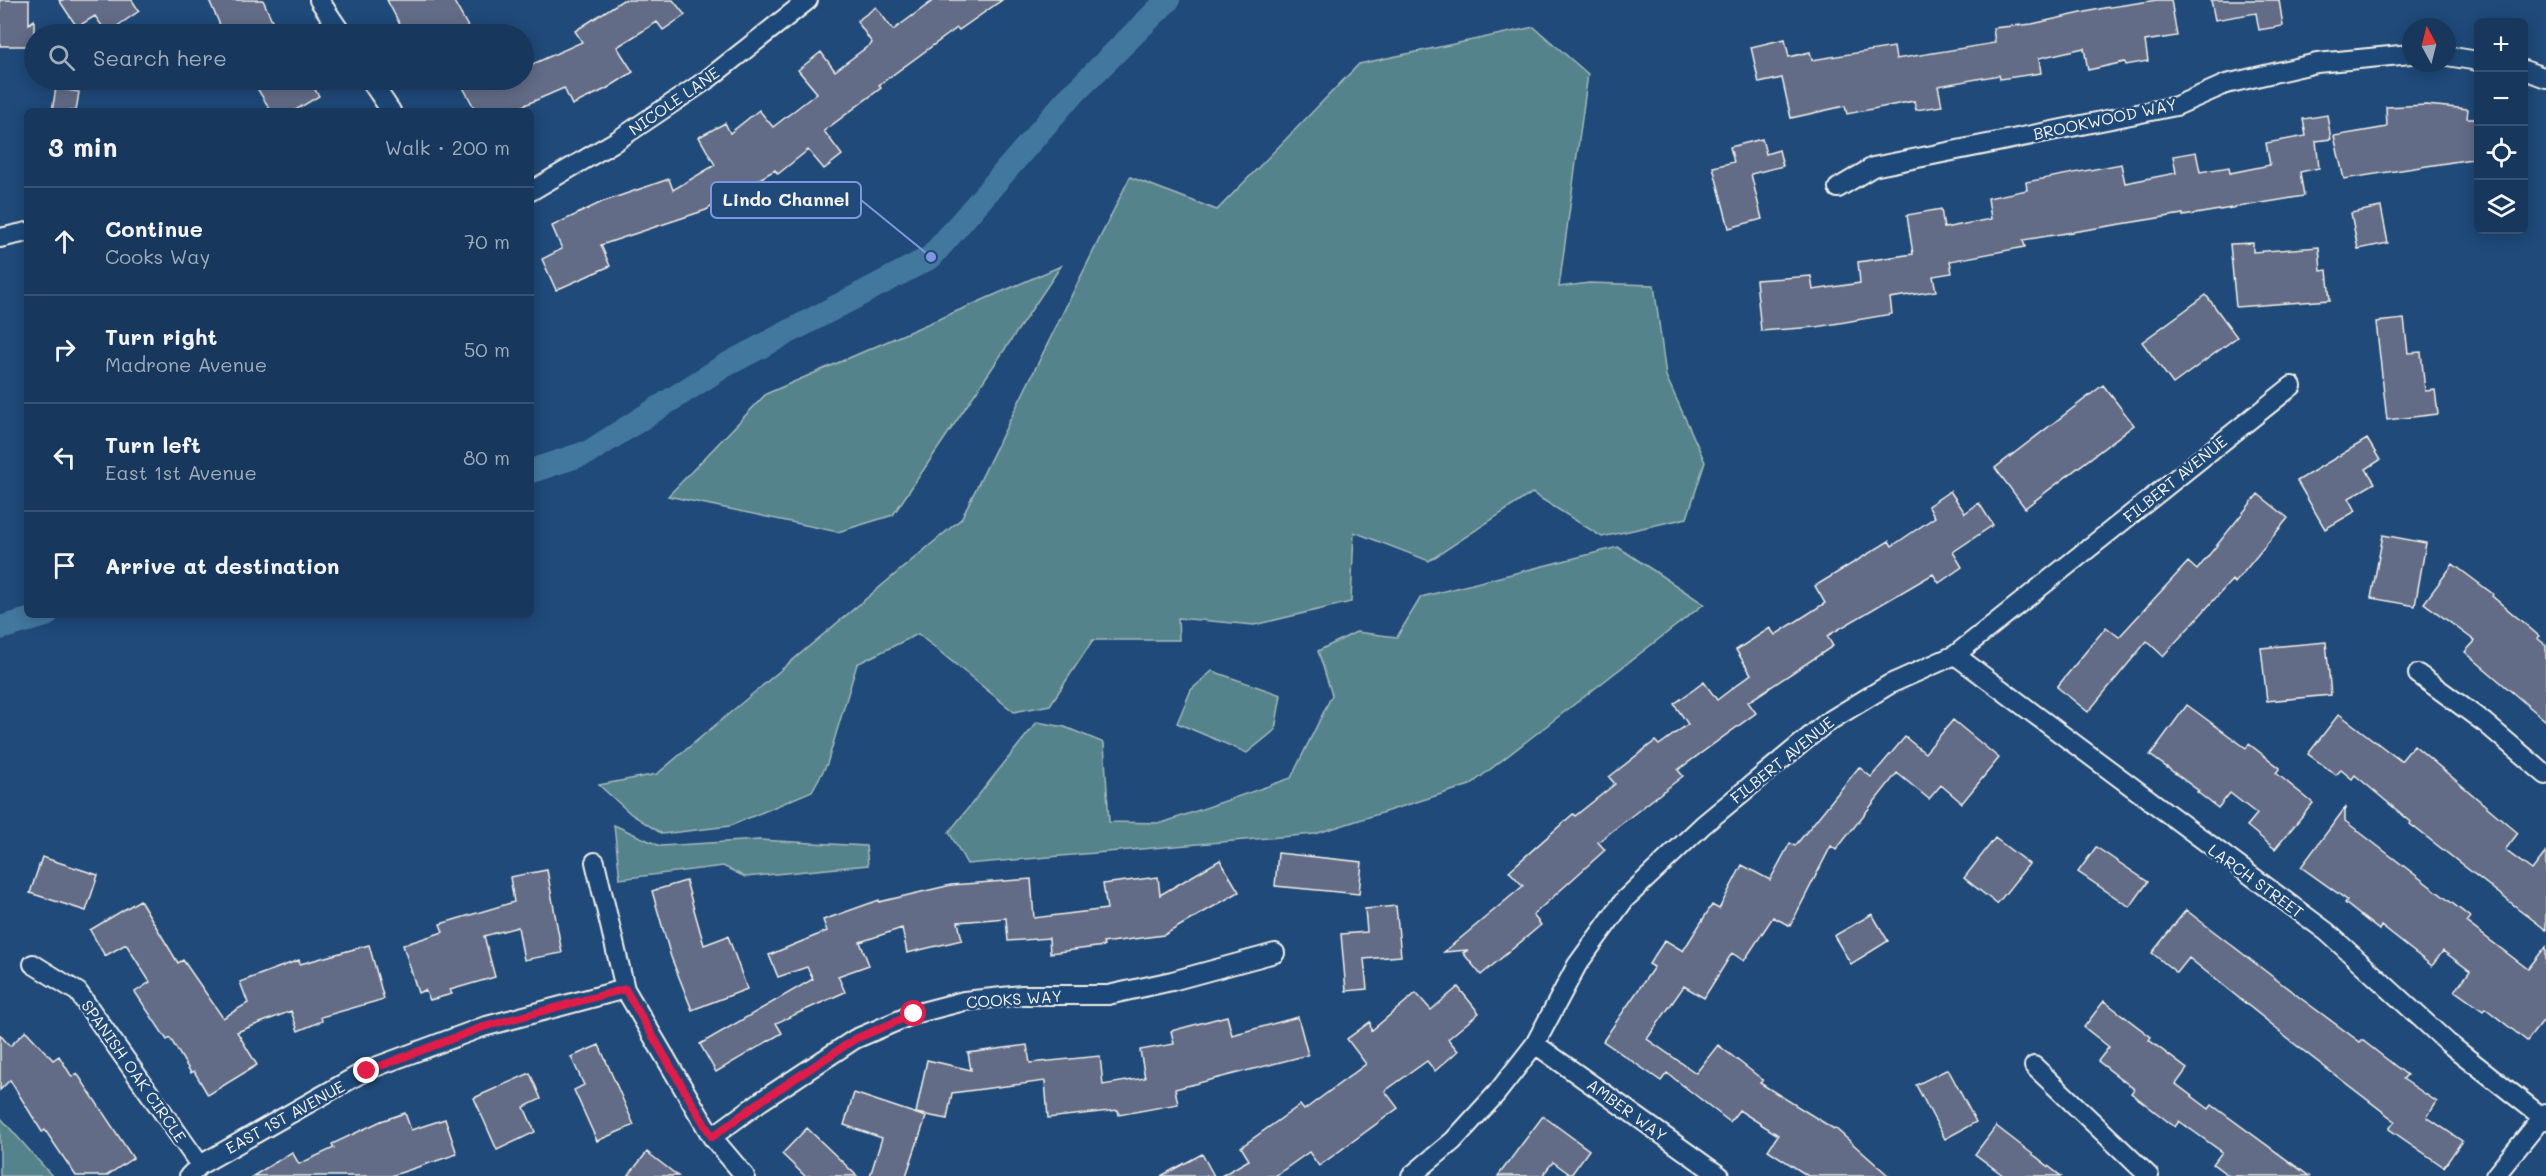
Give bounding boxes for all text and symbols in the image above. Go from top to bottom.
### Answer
north arrow [2402,18,2456,72]
map controls [2474,18,2528,234]
button: + [2474,18,2528,72]
search box [24,24,534,90]
icon: search [45,41,78,74]
text: Search here [93,43,227,72]
street label: NICOLE LANE [624,62,723,140]
button: − [2474,72,2528,126]
street label: BROOKWOOD WAY [2031,93,2179,144]
button: locate [2474,126,2528,180]
text: 3 min [48,130,117,164]
text: Walk · 200 m [385,134,510,160]
button: layers [2474,180,2528,234]
callout: Lindo Channel [711,182,861,218]
text: Lindo Channel [723,187,849,211]
text: Continue [105,214,203,243]
icon: ahead [48,225,81,258]
text: 70 m [464,228,510,254]
text: Cooks Way [105,243,210,269]
text: Turn right [105,322,217,351]
icon: right [48,333,81,366]
text: 50 m [464,336,510,362]
text: Madrone Avenue [105,351,267,377]
text: Turn left [105,430,201,459]
street label: FILBERT AVENUE [2119,430,2231,527]
icon: left [48,441,81,474]
text: 80 m [463,444,510,470]
text: East 1st Avenue [105,459,257,485]
icon: arrive [48,549,81,582]
text: Arrive at destination [105,551,340,580]
street label: FILBERT AVENUE [1726,711,1838,808]
street label: LARCH STREET [2204,839,2308,922]
street label: COOKS WAY [965,985,1063,1012]
street label: SPANISH OAK CIRCLE [77,995,192,1146]
route start [900,1000,926,1026]
route end [353,1057,379,1083]
street label: AMBER WAY [1583,1074,1671,1146]
street label: EAST 1ST AVENUE [221,1075,348,1158]

